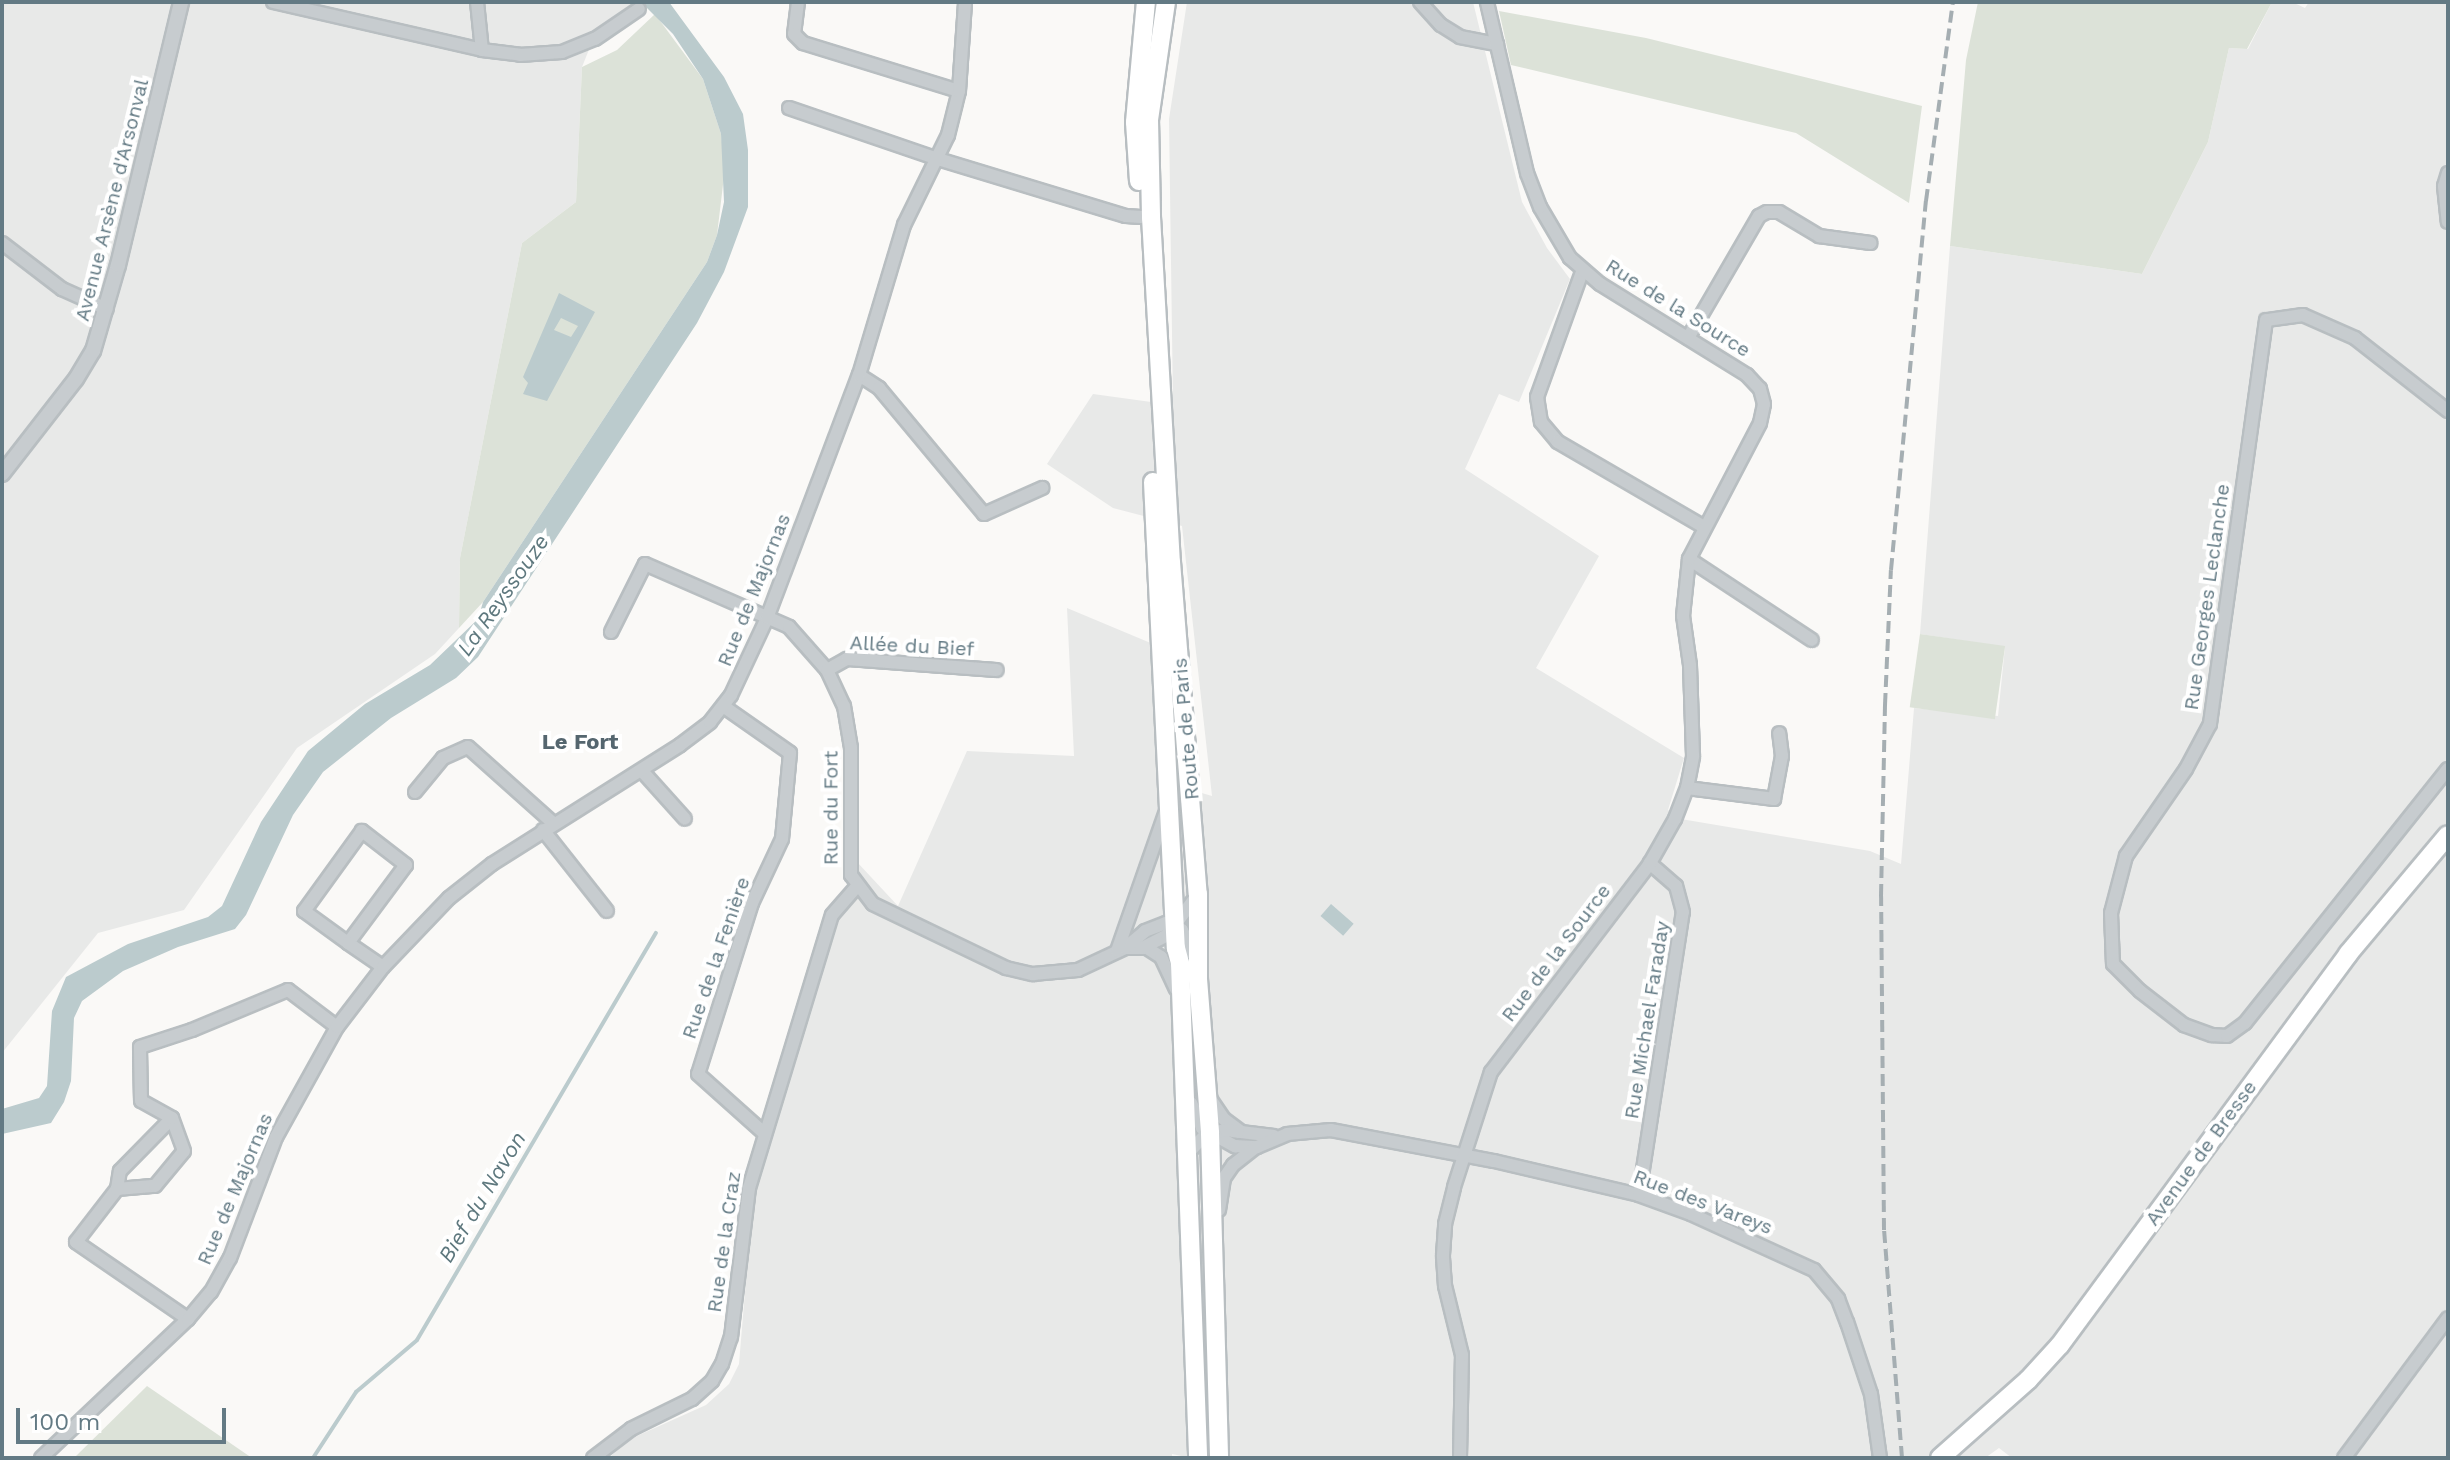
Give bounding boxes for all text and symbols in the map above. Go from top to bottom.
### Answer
street label: Avenue Arsène d'Arsonval [70,76,154,324]
street label: Rue de la Source [1601,254,1755,362]
street label: Rue Georges Leclanche [2179,482,2235,712]
street label: Rue de Majornas [712,510,796,670]
water label: La Reyssouze [451,529,555,661]
street label: Allée du Bief [849,631,975,661]
street label: Route de Paris [1168,657,1204,801]
district label: Le Fort [542,729,618,755]
street label: Rue du Fort [819,751,843,865]
street label: Rue de la Fenière [677,874,755,1042]
street label: Rue de la Source [1496,879,1616,1027]
street label: Rue Michael Faraday [1619,919,1675,1121]
street label: Avenue de Bresse [2140,1076,2262,1230]
street label: Rue de Majornas [192,1109,278,1269]
water label: Bief du Navon [432,1126,532,1268]
street label: Rue des Vareys [1630,1164,1776,1240]
street label: Rue de la Craz [702,1170,746,1314]
scale bar [20,1392,230,1442]
text: 100 m [30,1408,100,1436]

